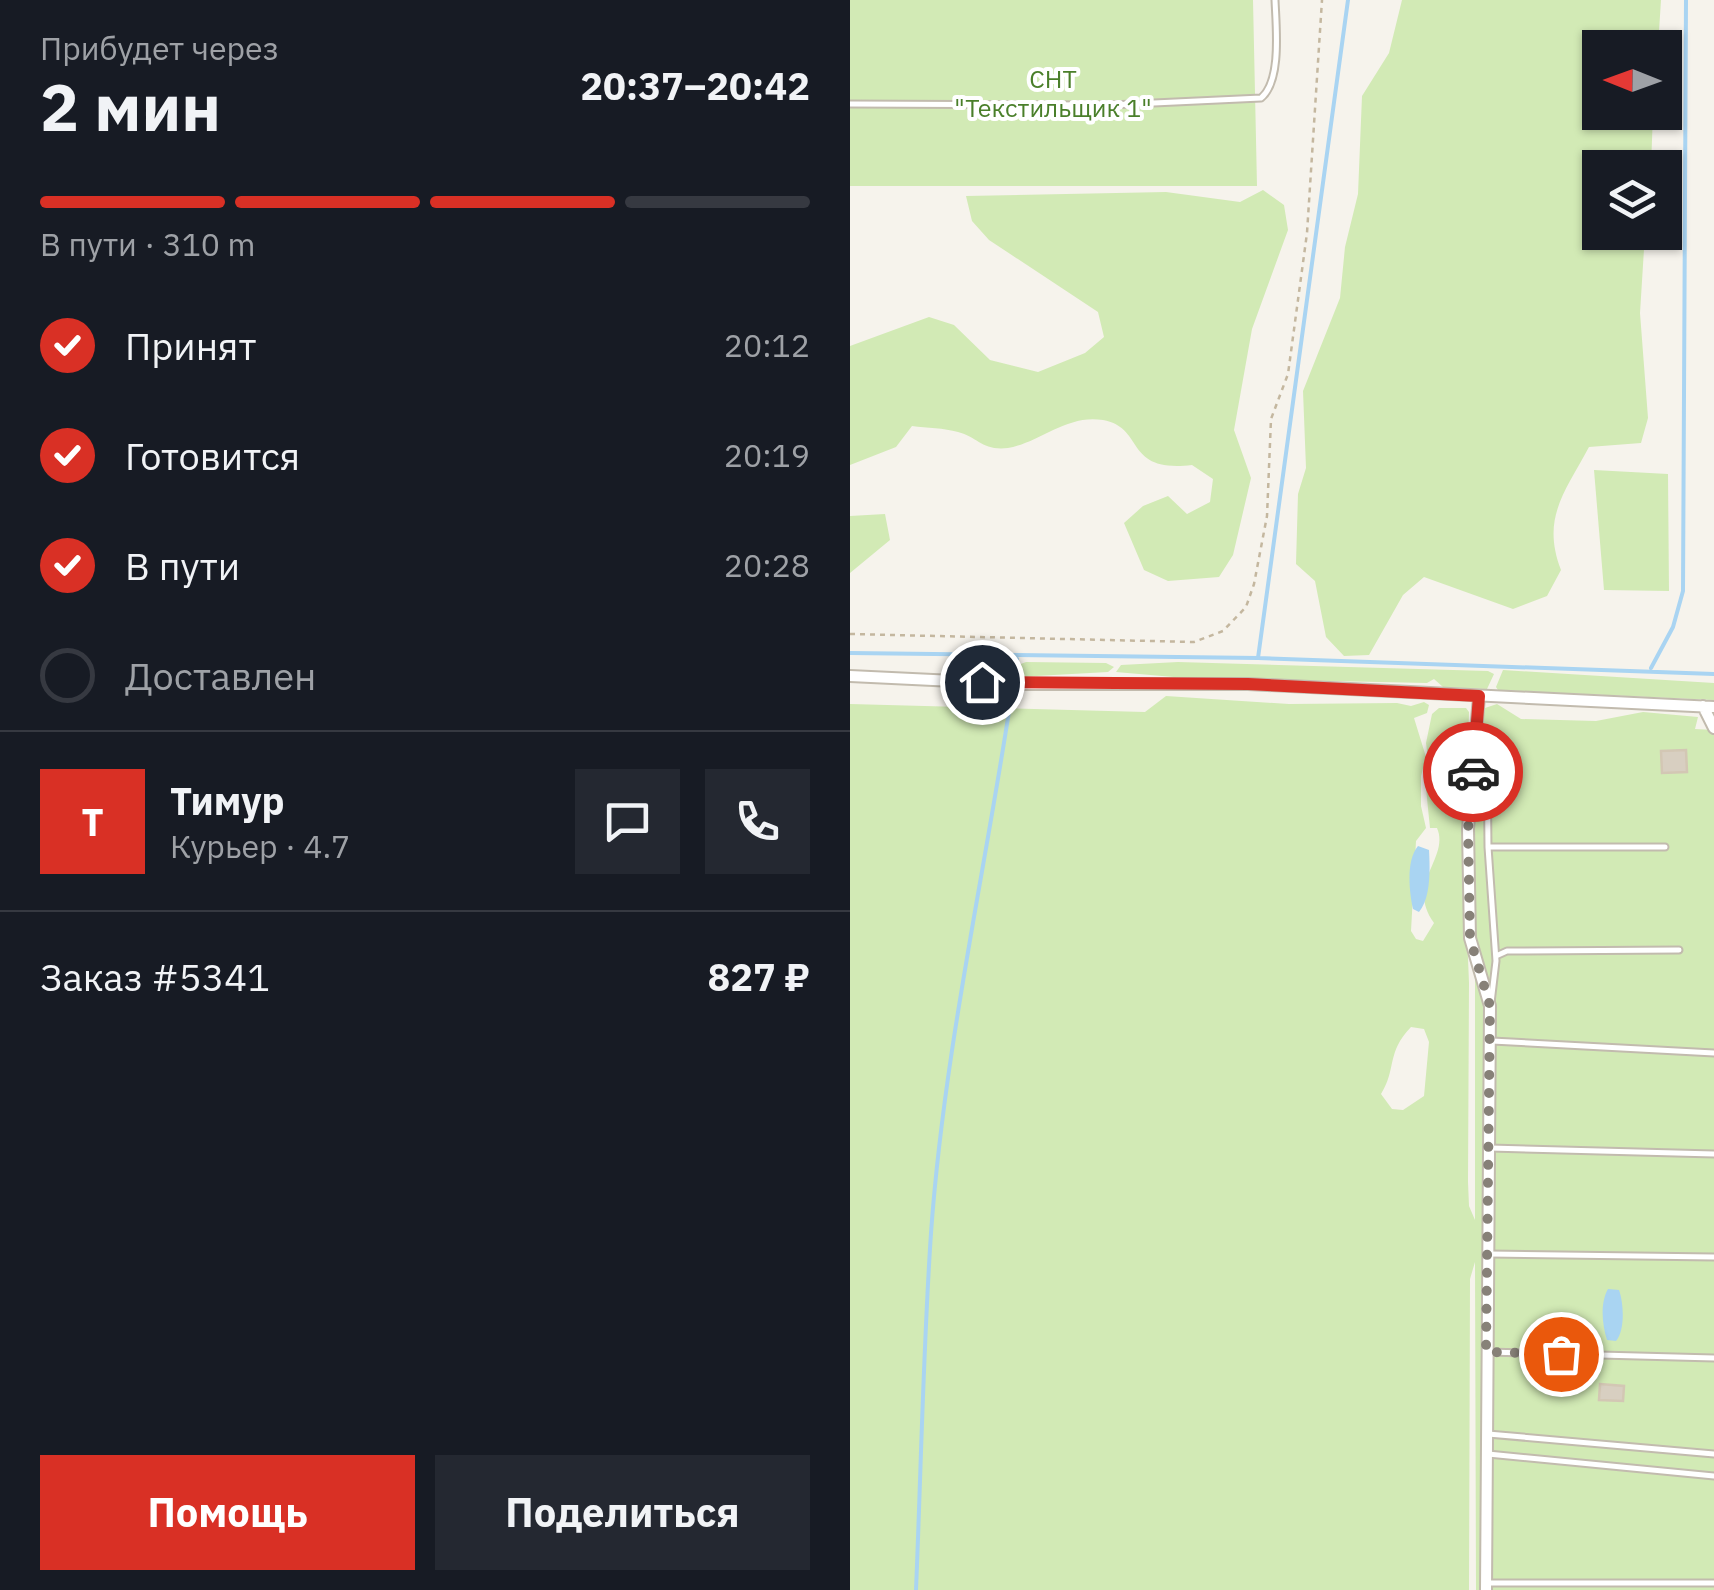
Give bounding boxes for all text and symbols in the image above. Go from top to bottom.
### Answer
text: Прибудет через [40,27,279,69]
north arrow [1582,30,1682,130]
map controls [1582,30,1682,250]
text: 20:37–20:42 [580,61,810,110]
park label: СНТ "Текстильщик 1" [954,62,1152,124]
text: 2 мин [40,64,221,149]
button: layers [1582,150,1682,250]
text: В пути · 310 m [40,223,256,265]
icon: check [40,318,95,373]
text: Принят [125,321,256,370]
text: 20:12 [724,324,810,366]
icon: check [40,428,95,483]
text: Готовится [125,431,300,480]
text: 20:19 [724,434,810,476]
icon: check [40,538,95,593]
text: В пути [125,541,240,590]
text: 20:28 [724,544,810,586]
pin [940,640,1025,725]
text: Доставлен [125,651,316,700]
icon: home [955,655,1010,710]
courier [1423,722,1523,822]
icon: car [1446,745,1501,800]
button: chat [575,769,680,874]
button: phone [705,769,810,874]
text: Тимур [170,776,285,825]
text: Т [81,797,104,846]
text: Курьер · 4.7 [170,825,350,867]
text: Заказ #5341 [40,952,270,1001]
text: 827 ₽ [708,952,810,1001]
pin [1519,1312,1604,1397]
icon: bag [1534,1327,1589,1382]
button: Помощь [40,1455,415,1570]
button: Поделиться [435,1455,810,1570]

